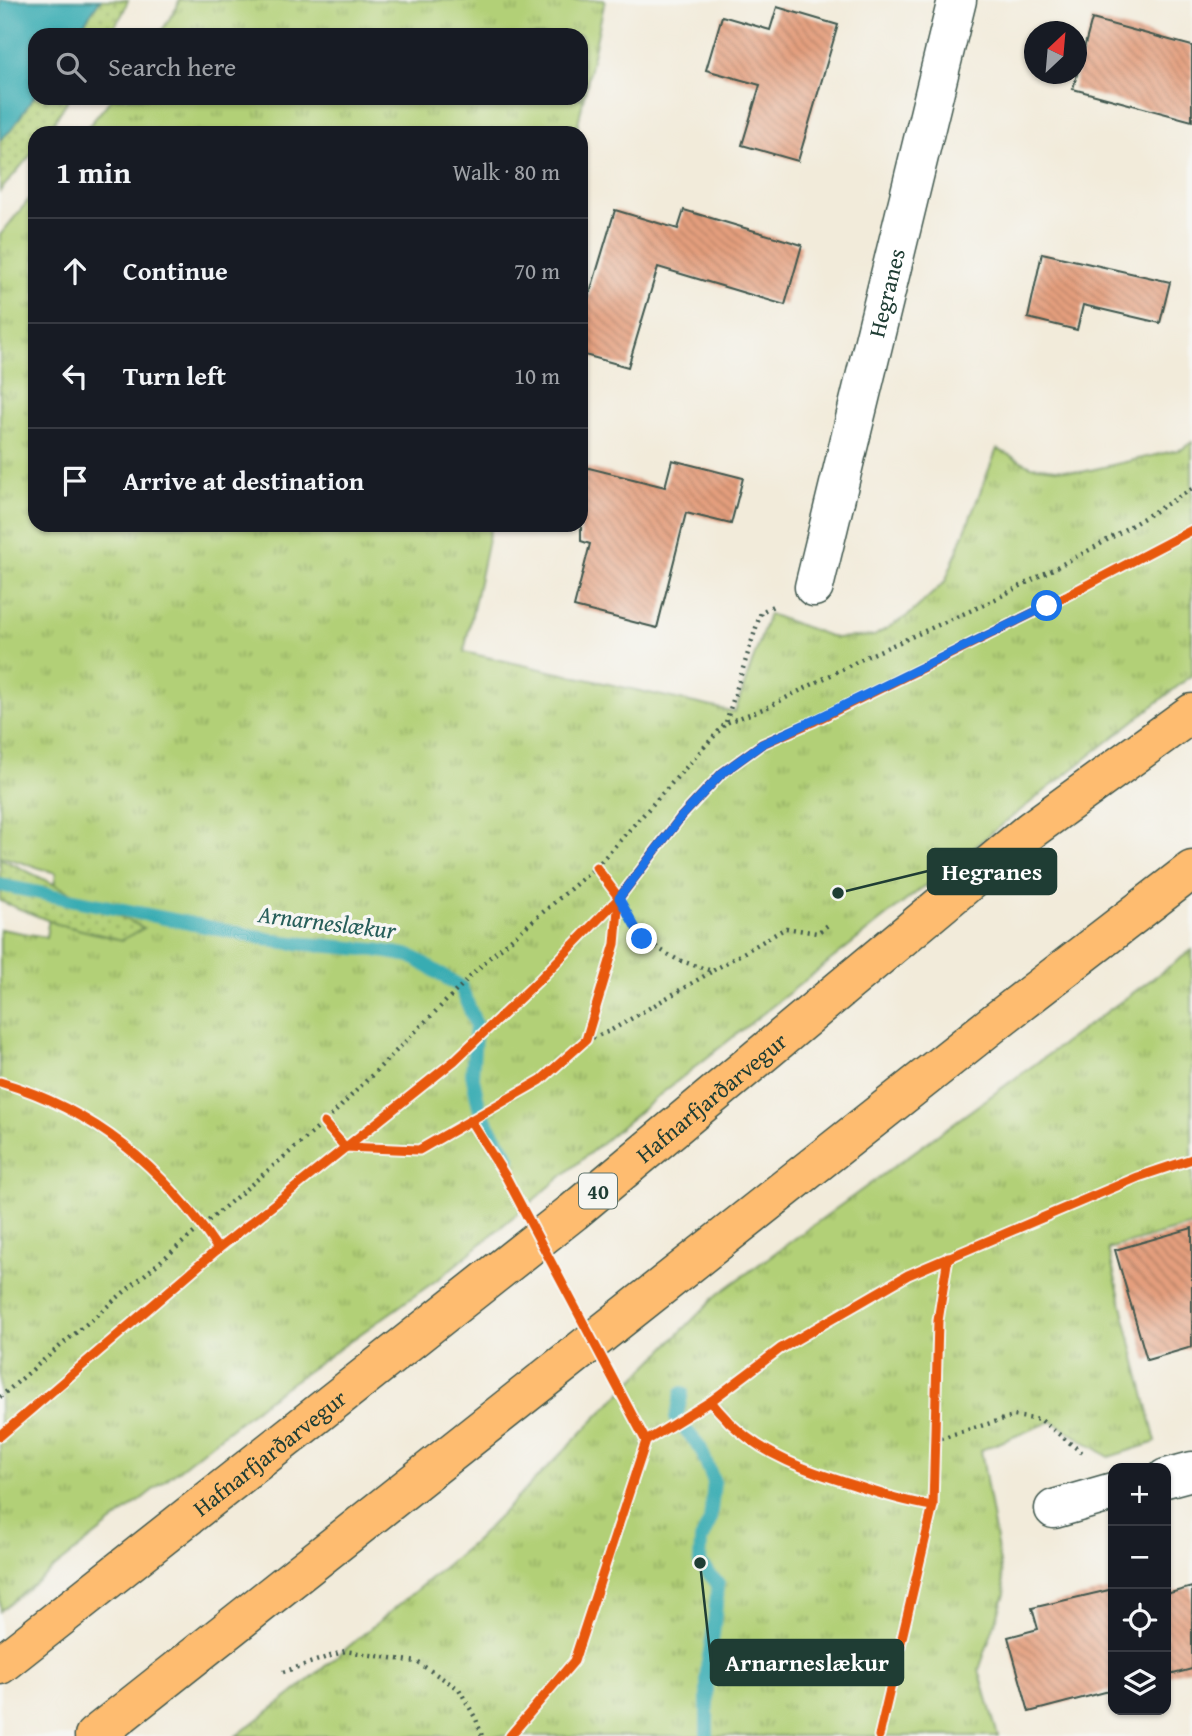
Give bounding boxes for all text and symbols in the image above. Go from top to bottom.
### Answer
north arrow [1024,21,1087,84]
search box [28,28,588,105]
text: Search here [108,47,236,86]
icon: search [52,48,90,86]
text: 1 min [56,150,131,194]
text: Walk · 80 m [452,155,560,188]
street label: Hegranes [859,245,912,340]
text: Continue [123,251,228,290]
icon: ahead [56,252,94,290]
text: 70 m [514,254,560,287]
text: Turn left [123,356,226,395]
icon: left [56,357,94,395]
text: 10 m [514,359,560,392]
text: Arrive at destination [123,461,364,500]
icon: arrive [56,462,94,500]
route start [1031,590,1062,621]
callout: Hegranes [928,849,1056,894]
text: Hegranes [942,854,1042,889]
water label: Arnarneslækur [255,896,399,948]
route end [626,923,657,954]
street label: Hafnarfjarðarvegur [628,1024,794,1170]
road number: 40 [579,1174,617,1208]
street label: Hafnarfjarðarvegur [185,1381,353,1523]
map controls [1108,1463,1171,1715]
button: + [1108,1463,1171,1526]
button: − [1108,1526,1171,1589]
button: locate [1108,1589,1171,1652]
callout: Arnarneslækur [711,1640,903,1685]
text: Arnarneslækur [725,1645,889,1680]
button: layers [1108,1652,1171,1715]

